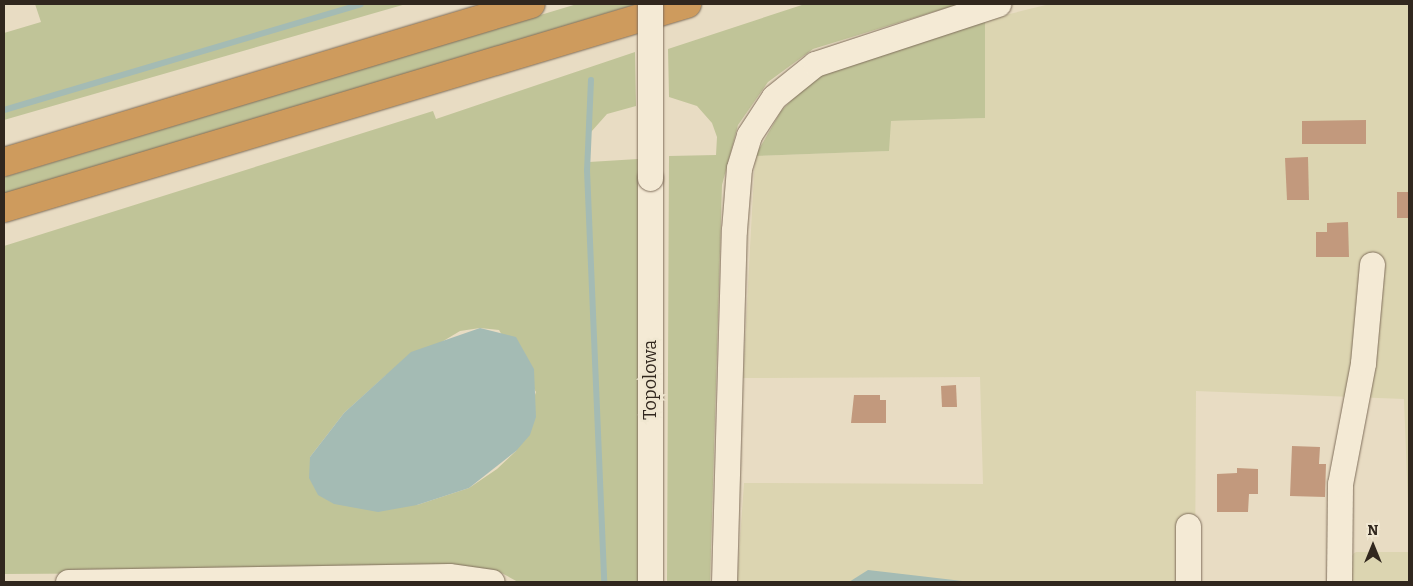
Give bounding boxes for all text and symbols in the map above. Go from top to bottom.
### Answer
street label: Topolowa [639,340,661,420]
north arrow [1348,521,1398,571]
text: N [1368,522,1378,539]

